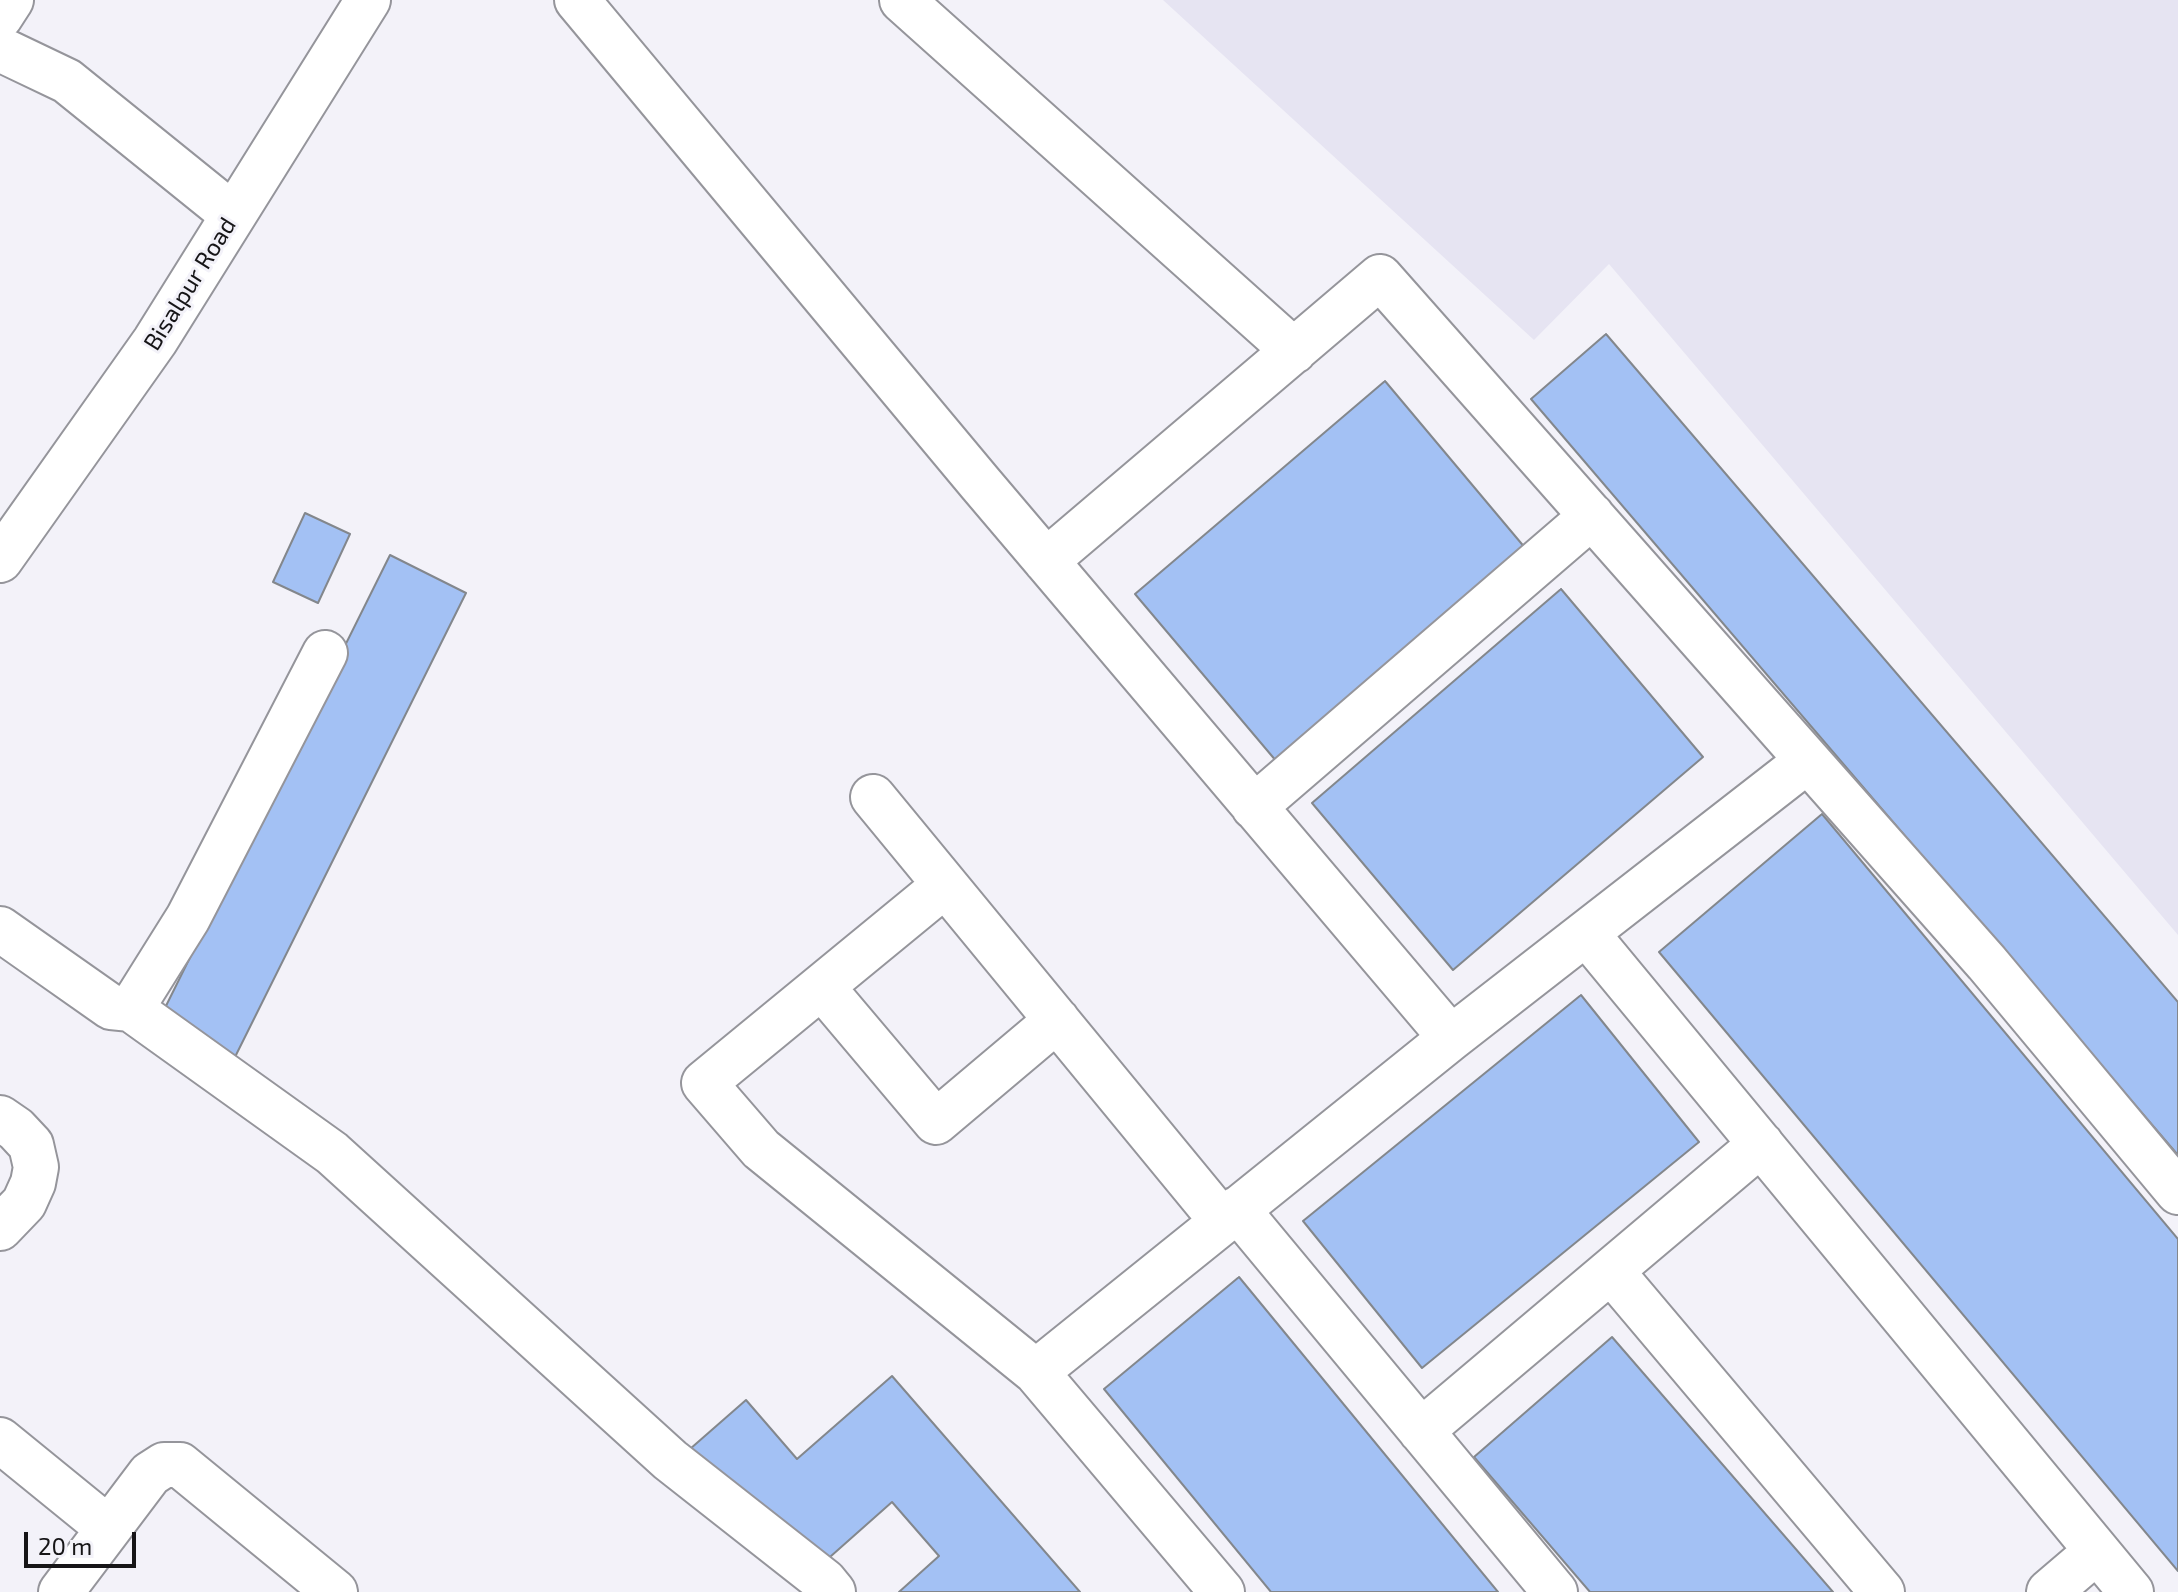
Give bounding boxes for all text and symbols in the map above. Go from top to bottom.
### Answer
street label: Bisalpur Road [138,212,242,356]
scale bar [28,1516,140,1566]
text: 20 m [38,1531,92,1560]

